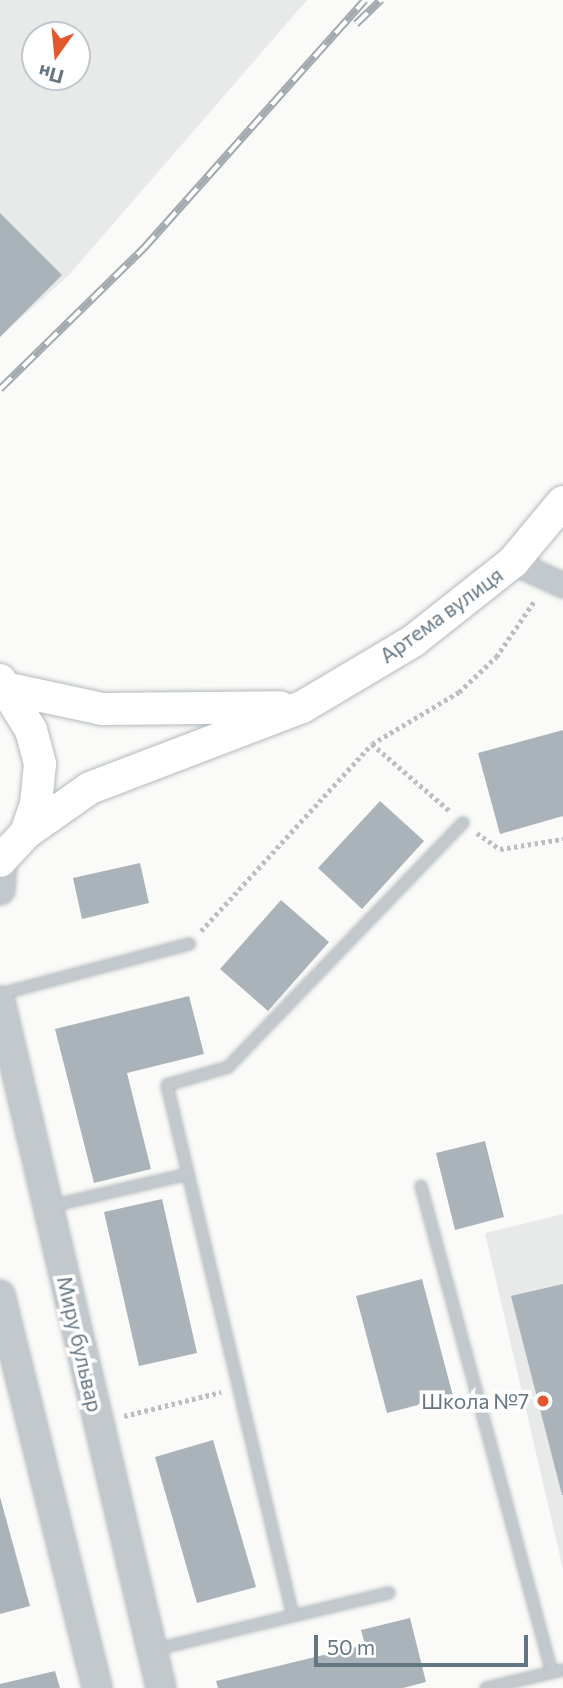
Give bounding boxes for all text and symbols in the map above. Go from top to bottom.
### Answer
north arrow [21,21,91,91]
text: Пн [36,60,66,89]
street label: Артема вулиця [375,562,507,668]
street label: Миру бульвар [52,1274,108,1414]
place label: Школа №7 [421,1388,529,1414]
marker: Школа №7 [535,1393,551,1409]
scale bar [318,1622,532,1666]
text: 50 m [327,1634,375,1659]

